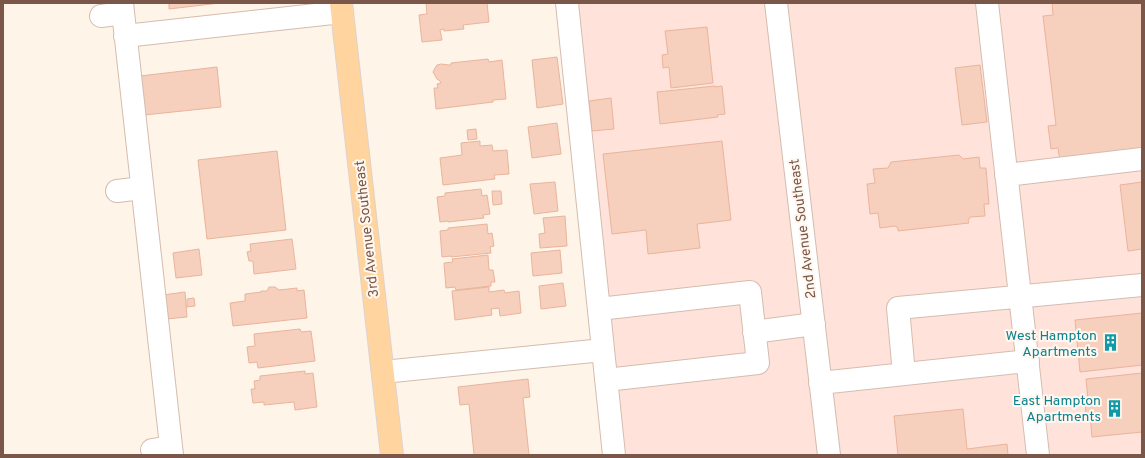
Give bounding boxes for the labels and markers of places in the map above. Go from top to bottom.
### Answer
place label: West Hampton Apartments [1006,328,1097,361]
building icon: West Hampton Apartments [1100,333,1120,353]
place label: East Hampton Apartments [1013,393,1101,426]
building icon: East Hampton Apartments [1104,398,1124,418]

